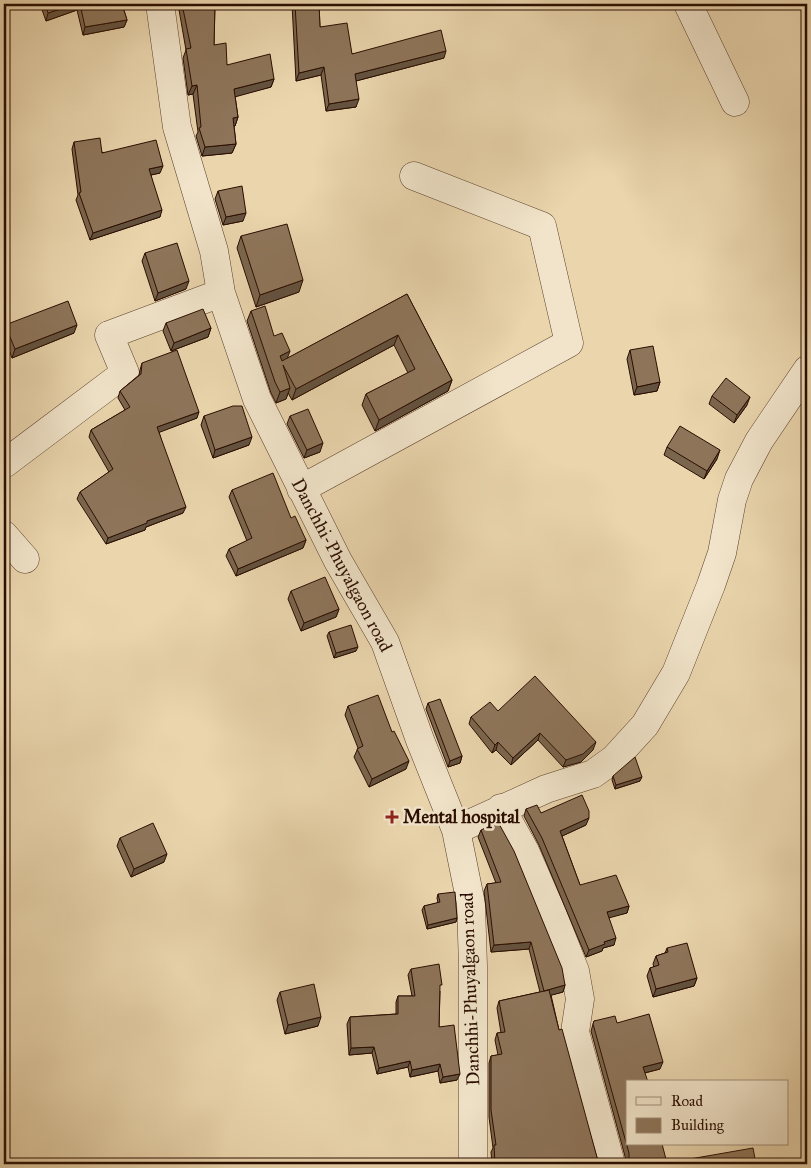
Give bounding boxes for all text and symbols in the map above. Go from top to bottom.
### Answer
street label: Danchhi-Phuyalgaon road [286,474,397,656]
place label: Mental hospital [403,806,521,829]
marker: Mental hospital [385,810,399,824]
street label: Danchhi-Phuyalgaon road [456,892,485,1086]
legend [626,1080,788,1146]
text: Road [671,1092,703,1110]
text: Building [671,1116,725,1134]

